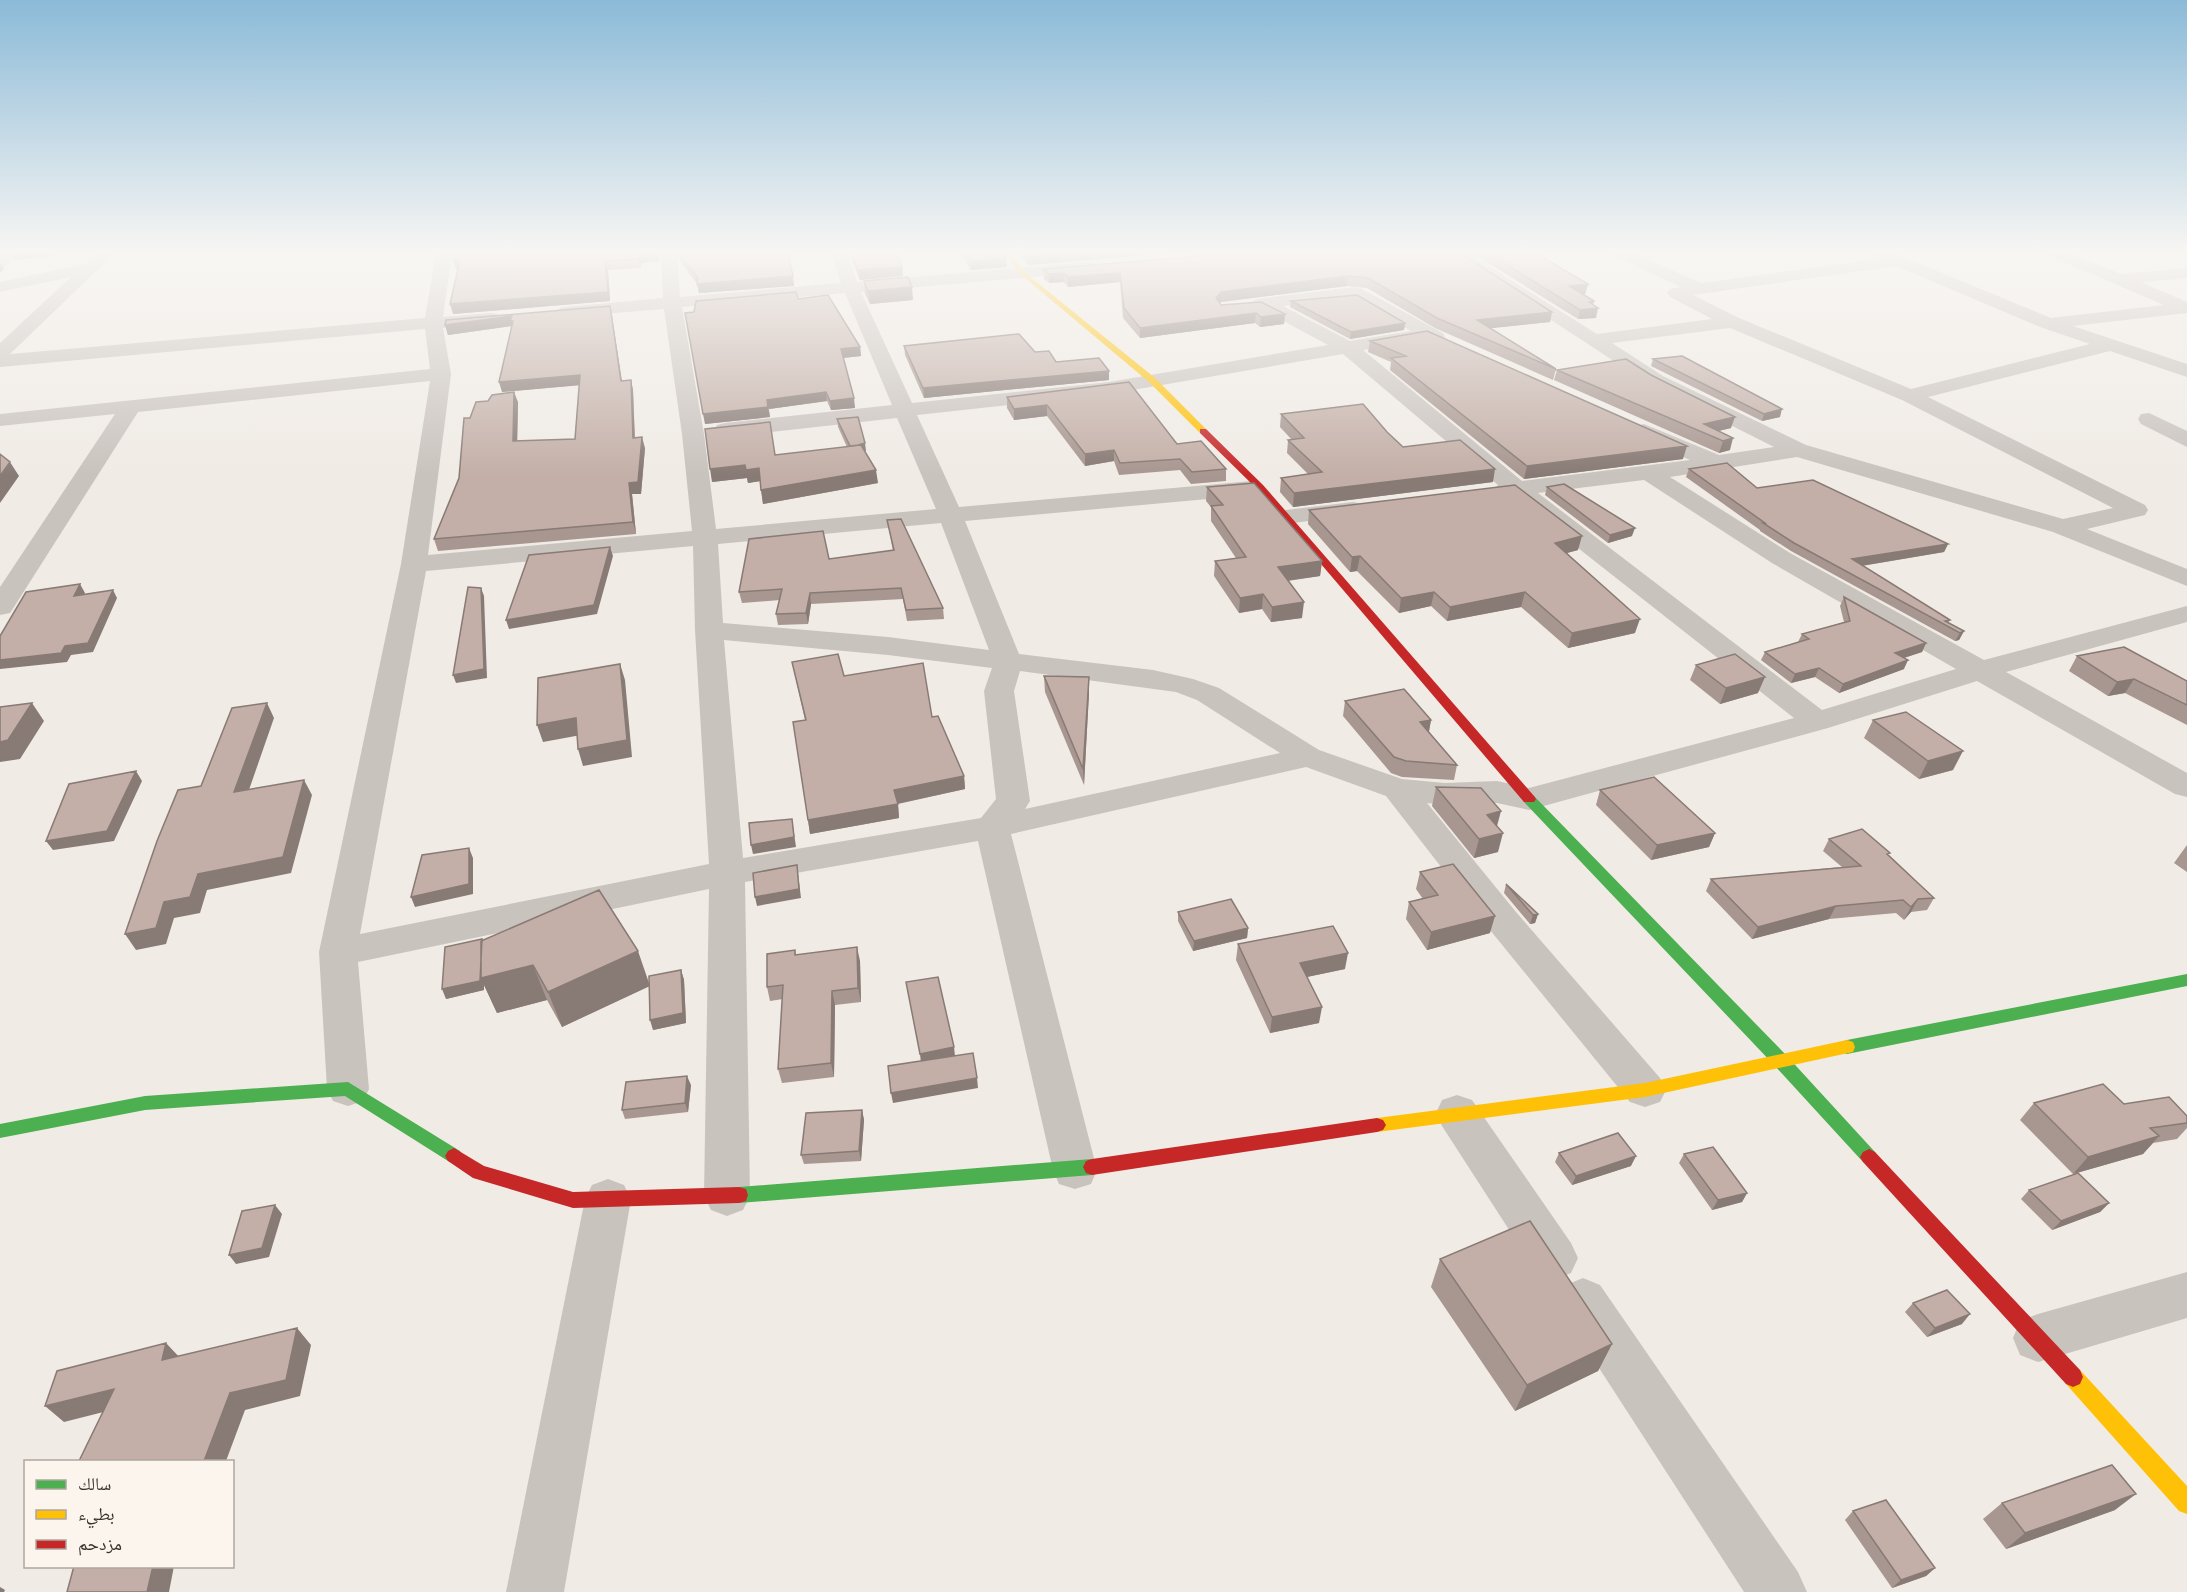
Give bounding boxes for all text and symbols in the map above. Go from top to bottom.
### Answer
legend [24,1460,234,1568]
text: سالك [78,1472,111,1497]
text: بطيء [78,1502,115,1529]
text: مزدحم [78,1532,122,1557]

